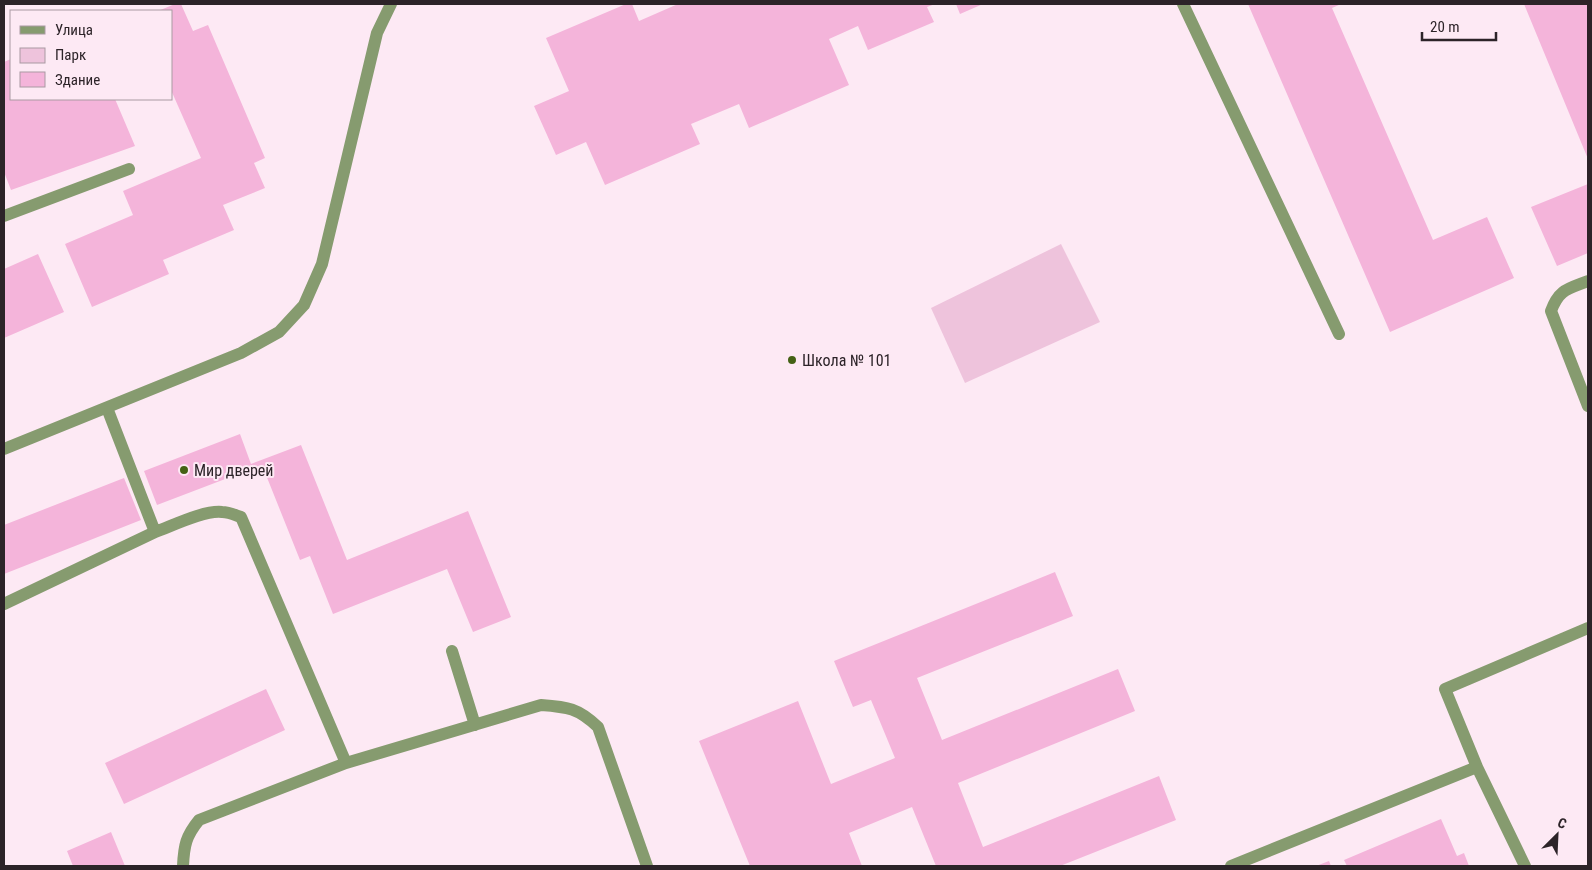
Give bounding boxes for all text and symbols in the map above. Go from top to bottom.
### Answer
legend [10,10,172,100]
scale bar [1422,10,1496,42]
text: 20 m [1430,18,1460,36]
text: Улица [55,21,93,39]
text: Парк [55,46,86,64]
text: Здание [55,71,100,89]
place label: Школа № 101 [802,351,892,370]
marker: Школа № 101 [786,354,798,366]
place label: Мир дверей [194,461,273,480]
marker: Мир дверей [178,464,190,476]
north arrow [1532,810,1582,860]
text: С [1555,814,1569,832]

